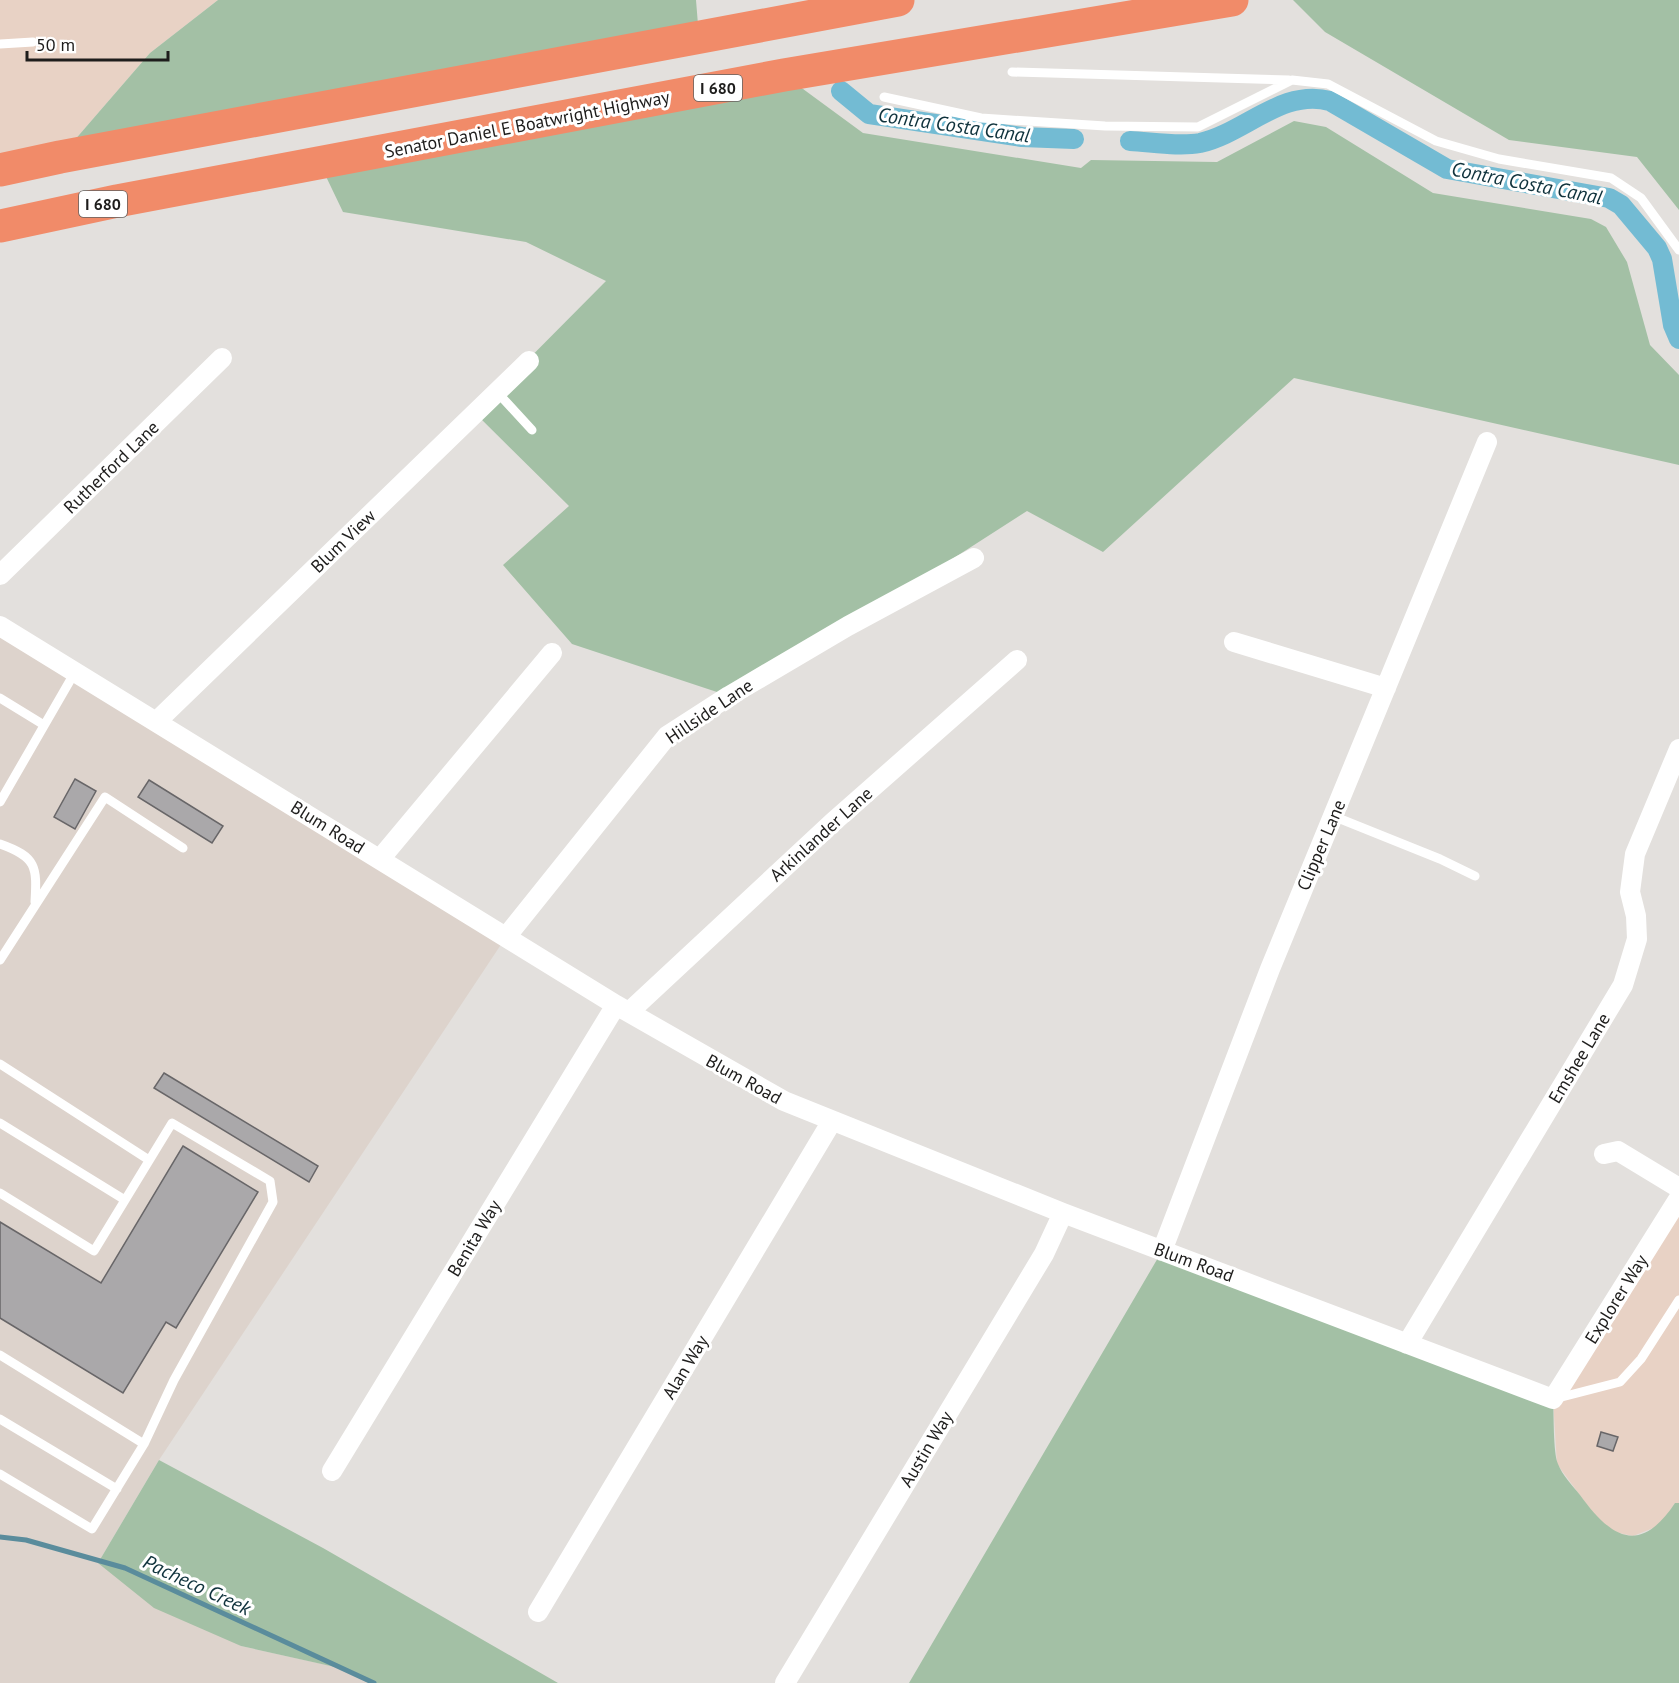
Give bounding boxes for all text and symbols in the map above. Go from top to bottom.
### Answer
scale bar [27,24,168,62]
text: 50 m [36,33,75,56]
road number: I 680 [694,75,742,101]
street label: Senator Daniel E Boatwright Highway [383,85,672,163]
water label: Contra Costa Canal [876,101,1032,149]
water label: Contra Costa Canal [1449,156,1605,210]
road number: I 680 [79,191,127,217]
street label: Rutherford Lane [58,416,164,518]
street label: Blum View [306,504,381,578]
street label: Hillside Lane [661,673,757,749]
street label: Arkinlander Lane [765,782,877,886]
street label: Blum Road [287,795,369,859]
street label: Clipper Lane [1292,796,1350,894]
street label: Emshee Lane [1543,1009,1615,1107]
street label: Blum Road [702,1049,786,1109]
street label: Benita Way [442,1195,506,1280]
street label: Blum Road [1151,1237,1237,1287]
street label: Explorer Way [1580,1250,1653,1348]
street label: Alan Way [657,1330,713,1403]
street label: Austin Way [894,1406,958,1491]
water label: Pacheco Creek [139,1549,256,1622]

